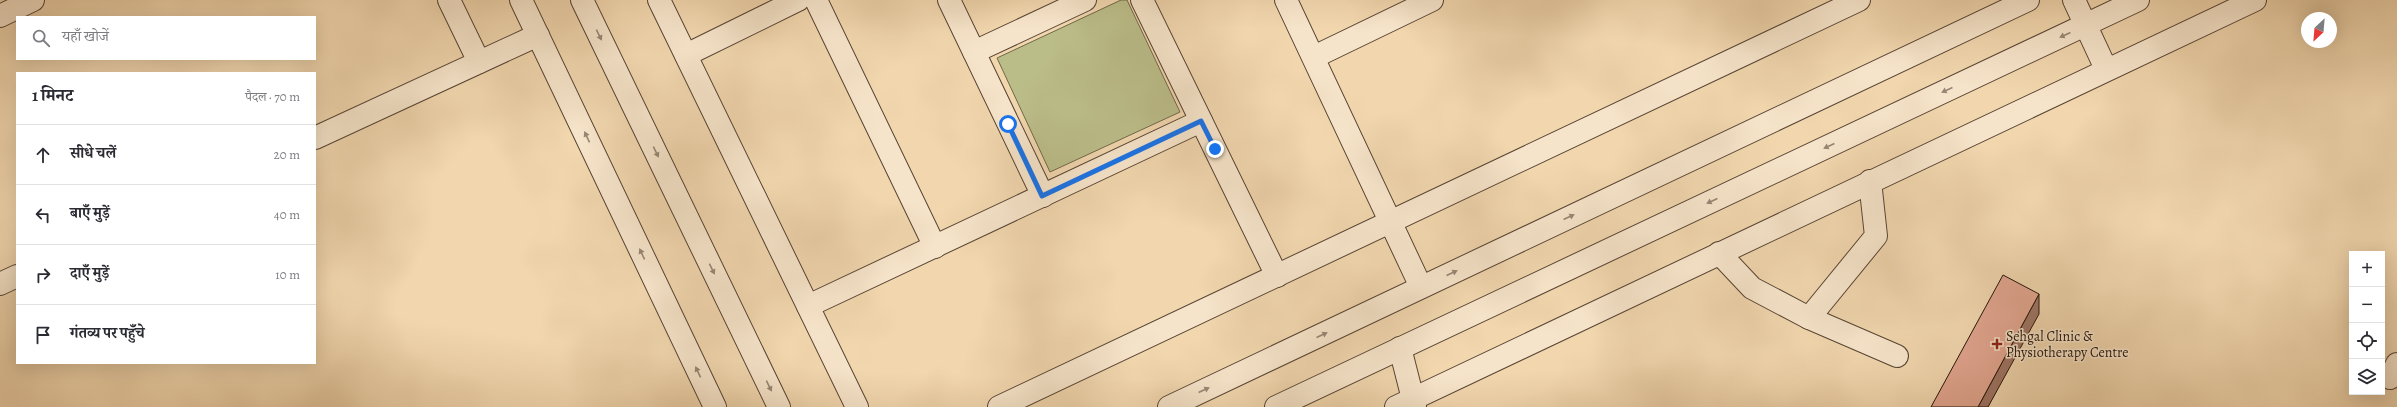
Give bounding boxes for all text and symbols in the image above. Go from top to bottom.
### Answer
north arrow [2301,12,2337,48]
search box [16,16,316,60]
text: यहाँ खोजें [62,26,109,46]
icon: search [30,27,52,49]
one-way arrow [596,29,602,41]
one-way arrow [2059,32,2070,38]
text: 1 मिनट [32,84,73,107]
one-way arrow [1941,87,1953,93]
text: पैदल · 70 m [245,88,300,105]
route start [999,115,1017,133]
one-way arrow [584,131,590,143]
route end [1206,140,1224,158]
text: सीधे चलें [70,143,116,163]
one-way arrow [1824,143,1835,149]
icon: ahead [32,144,54,166]
text: 20 m [274,146,300,163]
one-way arrow [653,146,659,158]
one-way arrow [1706,198,1718,204]
text: बाएँ मुड़ें [70,203,110,223]
icon: left [32,204,54,226]
text: 40 m [274,206,300,223]
one-way arrow [1564,214,1575,220]
one-way arrow [639,249,645,260]
map controls [2349,251,2385,395]
button: + [2349,251,2385,287]
text: दाएँ मुड़ें [70,263,109,283]
one-way arrow [709,263,715,275]
icon: right [32,264,54,286]
text: 10 m [275,266,300,283]
one-way arrow [1446,270,1457,276]
button: − [2349,287,2385,323]
text: गंतव्य पर पहुँचे [70,323,145,343]
button: locate [2349,323,2385,359]
icon: arrive [32,324,54,346]
place label: Sehgal Clinic & Physiotherapy Centre [2006,327,2129,362]
one-way arrow [1316,332,1327,338]
marker: Sehgal Clinic & Physiotherapy Centre [1991,338,2003,350]
button: layers [2349,359,2385,395]
one-way arrow [695,366,701,377]
one-way arrow [766,380,772,392]
one-way arrow [1198,387,1210,393]

